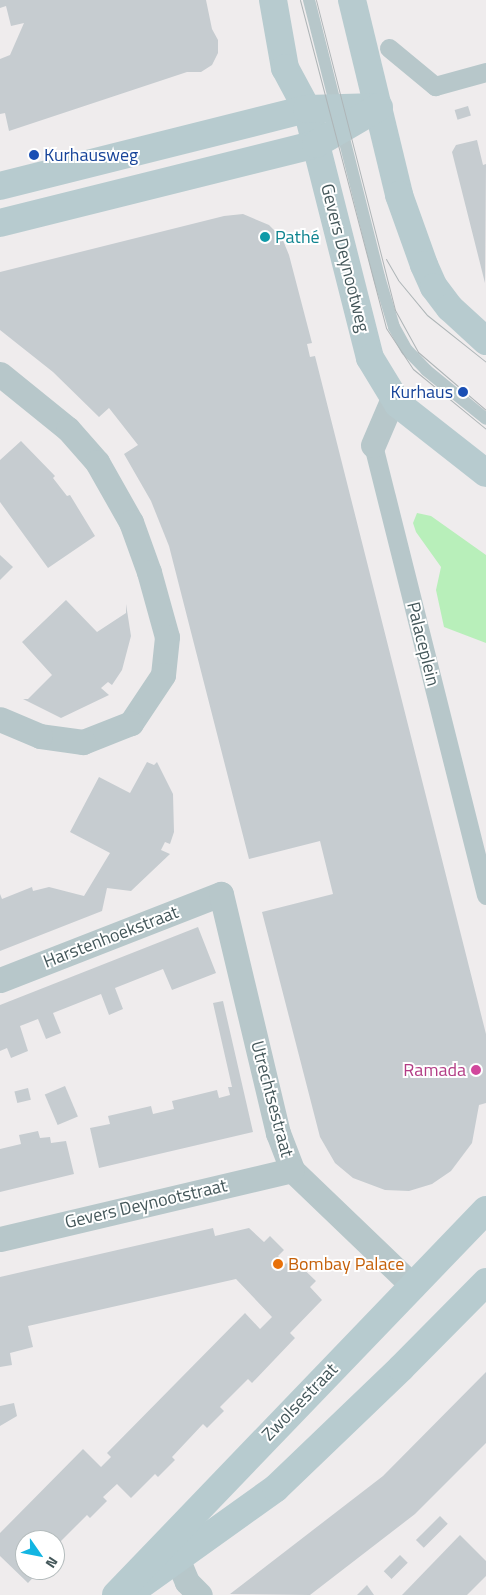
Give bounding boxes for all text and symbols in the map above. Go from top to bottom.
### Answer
place label: Kurhausweg [44,144,138,166]
marker: Kurhausweg [28,149,40,161]
street label: Gevers Deynootweg [316,182,374,334]
place label: Pathé [275,226,320,248]
marker: Pathé [259,231,271,243]
place label: Kurhaus [391,381,453,403]
marker: Kurhaus [457,386,469,398]
street label: Palaceplein [402,600,444,688]
street label: Harstenhoekstraat [40,901,182,973]
street label: Utrechtsestraat [246,1038,298,1160]
place label: Ramada [403,1059,466,1081]
marker: Ramada [470,1064,482,1076]
street label: Gevers Deynootstraat [63,1175,229,1233]
place label: Bombay Palace [288,1253,404,1275]
marker: Bombay Palace [272,1258,284,1270]
street label: Zwolsestraat [258,1359,342,1445]
north arrow [15,1530,65,1580]
text: N [41,1553,64,1573]

